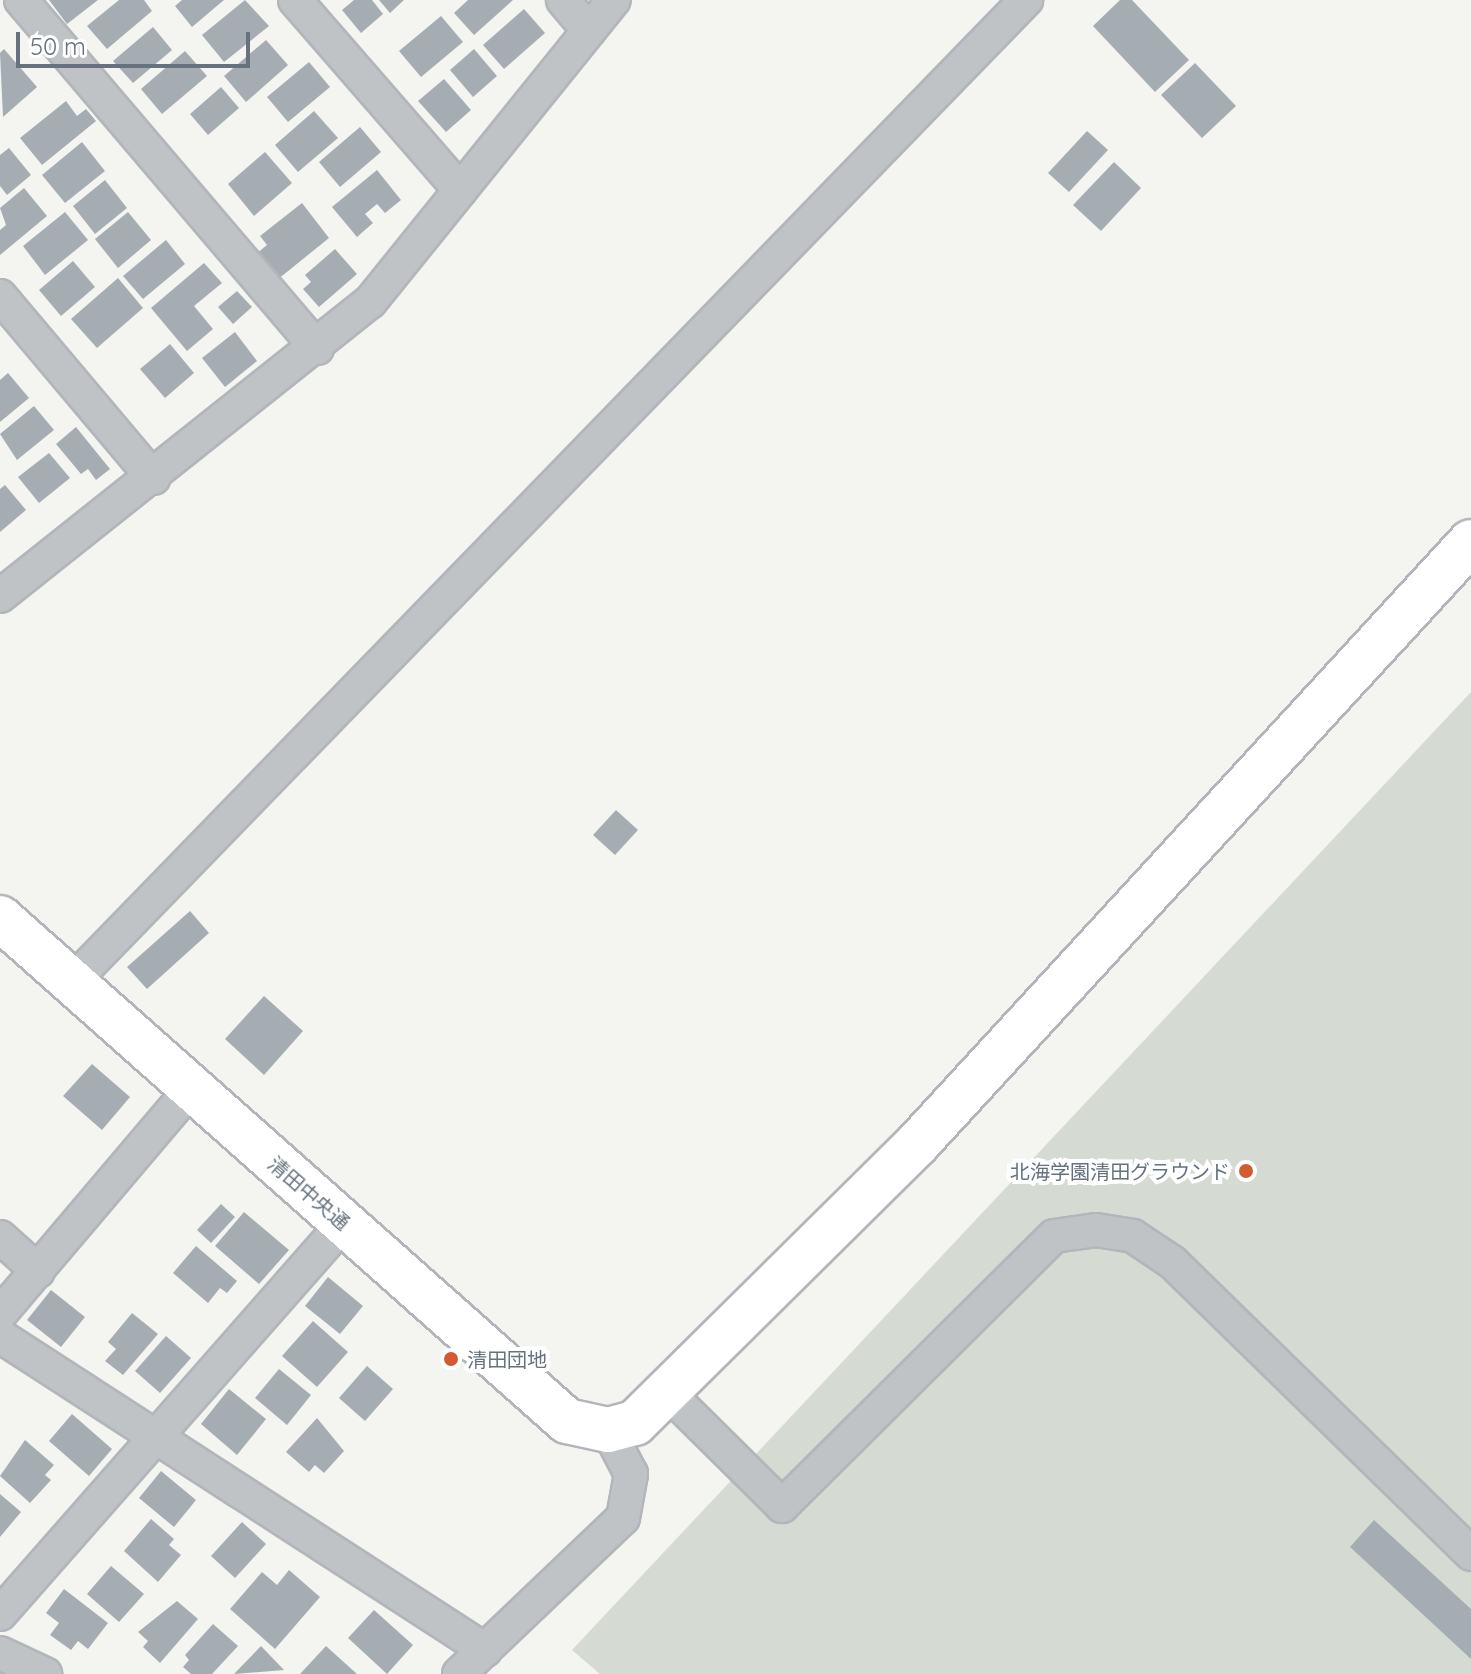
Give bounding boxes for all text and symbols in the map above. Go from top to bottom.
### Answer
scale bar [20,16,254,66]
text: 50 m [30,31,86,61]
street label: 清田中央通 [263,1151,355,1235]
place label: 北海学園清田グラウンド [1010,1159,1230,1183]
marker: 北海学園清田グラウンド [1237,1162,1255,1180]
place label: 清田団地 [467,1347,547,1371]
marker: 清田団地 [442,1350,460,1368]

